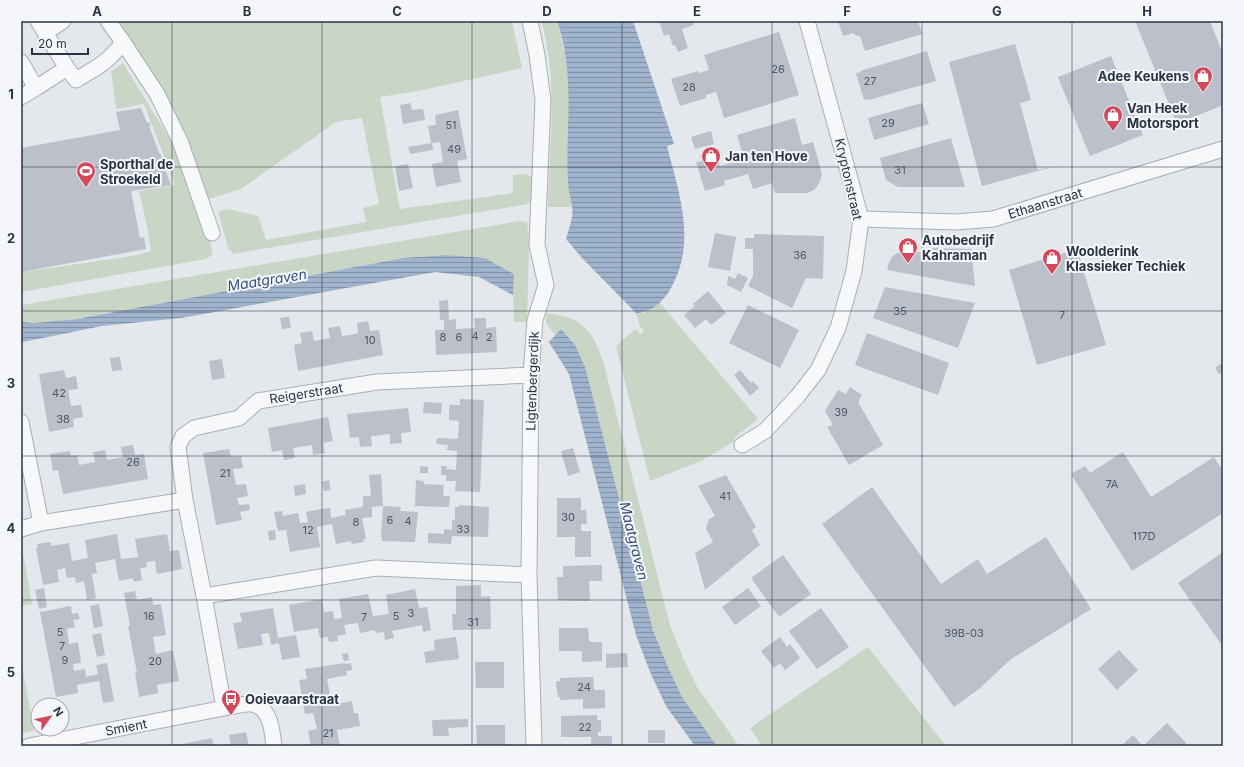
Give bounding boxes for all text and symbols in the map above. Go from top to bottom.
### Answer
text: A [92,3,102,19]
text: B [243,3,252,19]
text: C [392,3,402,19]
text: D [542,3,552,19]
text: E [693,3,701,19]
text: F [843,3,851,19]
text: G [992,3,1002,19]
text: H [1142,3,1152,19]
scale bar [32,30,88,56]
text: 20 m [38,36,67,51]
house number: 26 [771,62,785,76]
shop icon: Adee Keukens [1192,65,1214,93]
place label: Adee Keukens [1098,68,1189,84]
house number: 27 [864,74,876,88]
house number: 28 [682,80,696,94]
text: 1 [8,86,14,102]
place label: Van Heek Motorsport [1127,100,1199,131]
shop icon: Van Heek Motorsport [1102,104,1124,132]
house number: 29 [881,116,895,130]
house number: 51 [445,118,457,132]
street label: Kryptonstraat [832,136,866,222]
house number: 49 [447,142,461,156]
shop icon: Jan ten Hove [700,145,722,173]
place label: Jan ten Hove [725,148,808,164]
place label: Sporthal de Stroekeld [100,156,173,187]
sports icon: Sporthal de Stroekeld [75,160,97,188]
house number: 31 [894,163,906,177]
street label: Ethaanstraat [1006,184,1084,222]
text: 2 [7,230,15,246]
place label: Autobedrijf Kahraman [922,232,995,263]
shop icon: Autobedrijf Kahraman [897,236,919,264]
place label: Woolderink Klassieker Techiek [1066,243,1186,274]
shop icon: Woolderink Klassieker Techiek [1041,247,1063,275]
house number: 36 [793,248,807,262]
water label: Maatgraven [226,265,308,294]
house number: 35 [893,304,907,318]
house number: 7 [1059,308,1065,322]
house number: 4 [471,329,479,343]
house number: 8 [440,330,447,344]
house number: 6 [456,330,463,344]
house number: 2 [486,330,492,344]
street label: Ligtenbergerdijk [522,331,542,431]
house number: 10 [364,333,376,347]
text: 3 [7,375,15,391]
street label: Reigerstraat [268,379,344,407]
house number: 42 [52,386,66,400]
house number: 39 [834,405,848,419]
house number: 38 [56,412,70,426]
house number: 26 [126,455,140,469]
house number: 21 [219,466,231,480]
house number: 7A [1106,477,1119,491]
house number: 41 [719,489,731,503]
water label: Maatgraven [617,500,652,582]
house number: 30 [561,510,575,524]
house number: 6 [387,513,394,527]
house number: 4 [404,514,412,528]
house number: 8 [353,515,360,529]
text: 4 [7,520,16,536]
house number: 33 [456,522,470,536]
house number: 12 [302,523,314,537]
house number: 117D [1132,529,1156,543]
house number: 3 [408,606,415,620]
house number: 16 [143,609,155,623]
house number: 5 [393,609,400,623]
house number: 7 [361,610,367,624]
house number: 31 [467,615,479,629]
house number: 5 [57,625,64,639]
house number: 39B-03 [944,626,984,640]
house number: 7 [59,639,65,653]
house number: 9 [62,653,69,667]
house number: 20 [148,654,162,668]
text: 5 [7,664,15,680]
house number: 24 [577,680,591,694]
bus stop icon: Ooievaarstraat [220,688,242,716]
place label: Ooievaarstraat [245,691,339,707]
north arrow [30,697,70,737]
text: N [50,704,67,719]
street label: Smient [104,715,148,739]
house number: 22 [578,720,592,734]
house number: 21 [322,726,334,740]

